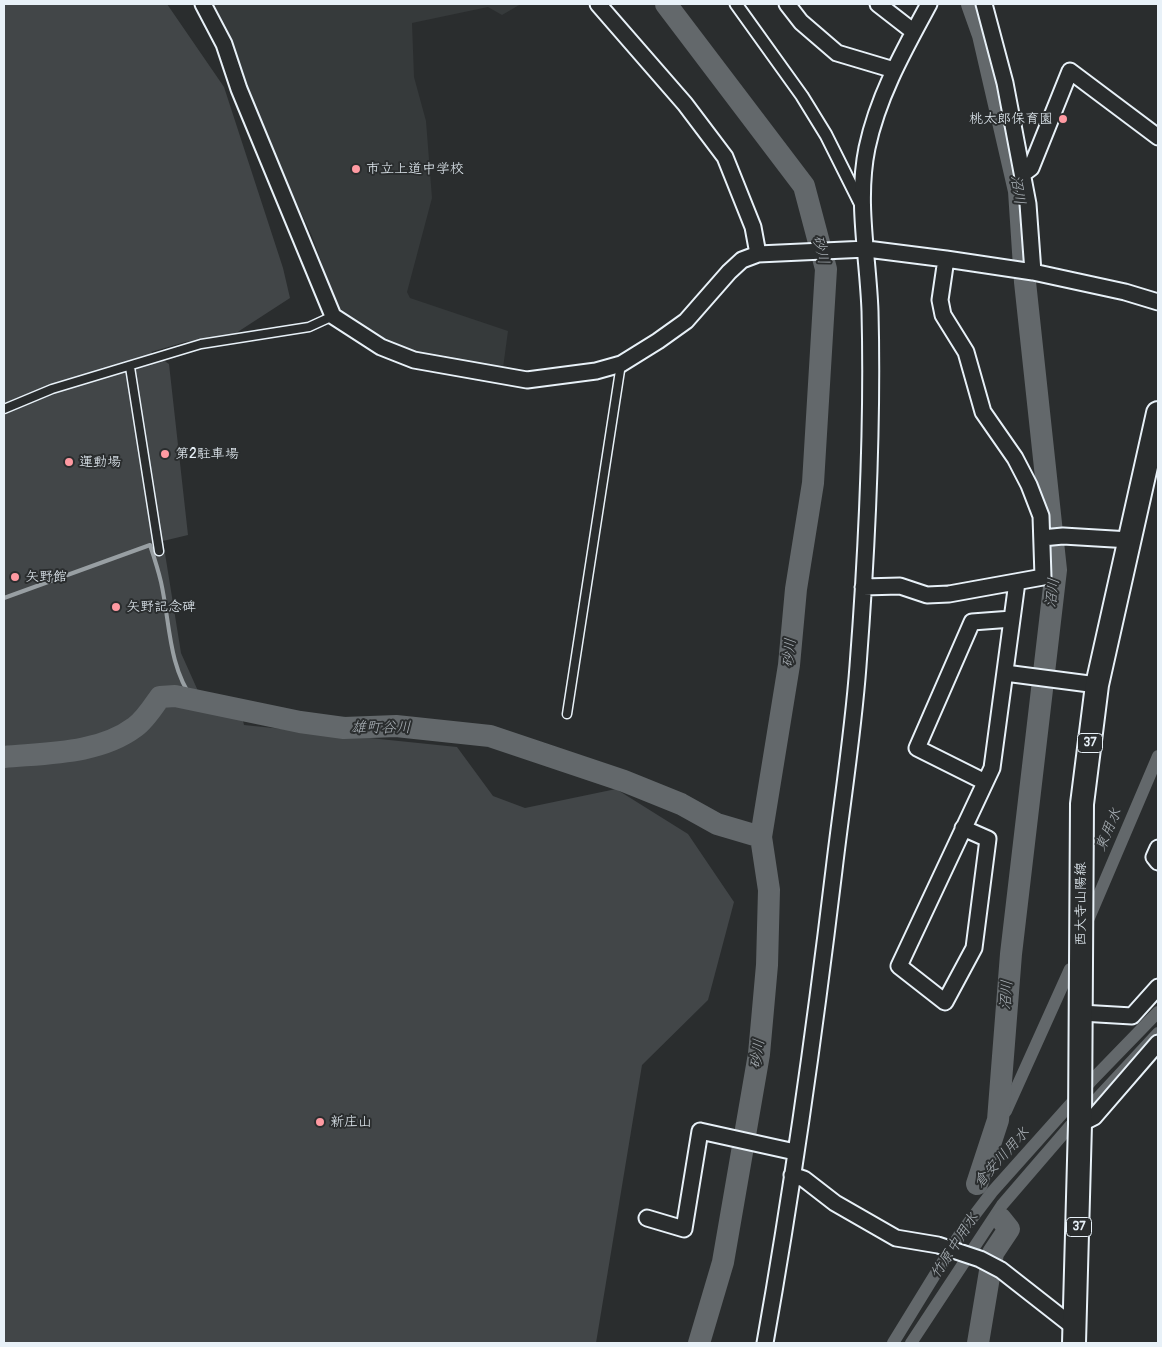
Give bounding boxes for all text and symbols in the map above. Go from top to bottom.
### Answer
place label: 桃太郎保育園 [969,111,1053,127]
marker: 桃太郎保育園 [1057,113,1069,125]
place label: 市立上道中学校 [366,161,464,177]
marker: 市立上道中学校 [350,163,362,175]
water label: 沼川 [1006,174,1028,206]
water label: 砂川 [808,233,832,267]
place label: 第2駐車場 [175,446,239,462]
marker: 第2駐車場 [159,448,171,460]
place label: 運動場 [79,454,121,470]
marker: 運動場 [63,456,75,468]
place label: 矢野館 [25,569,67,585]
marker: 矢野館 [9,571,21,583]
water label: 沼川 [1042,577,1064,609]
place label: 矢野記念碑 [126,599,196,615]
marker: 矢野記念碑 [110,601,122,613]
water label: 砂川 [779,637,801,669]
water label: 雄町谷川 [351,719,411,737]
road number: 37 [1078,734,1102,752]
water label: 東用水 [1092,806,1126,854]
street label: 西大寺山陽線 [1073,862,1089,946]
water label: 沼川 [997,979,1017,1011]
water label: 砂川 [747,1038,769,1070]
place label: 新庄山 [330,1114,372,1130]
marker: 新庄山 [314,1116,326,1128]
water label: 倉安川用水 [970,1124,1034,1192]
water label: 竹原中用水 [927,1210,983,1282]
road number: 37 [1066,1218,1092,1236]

